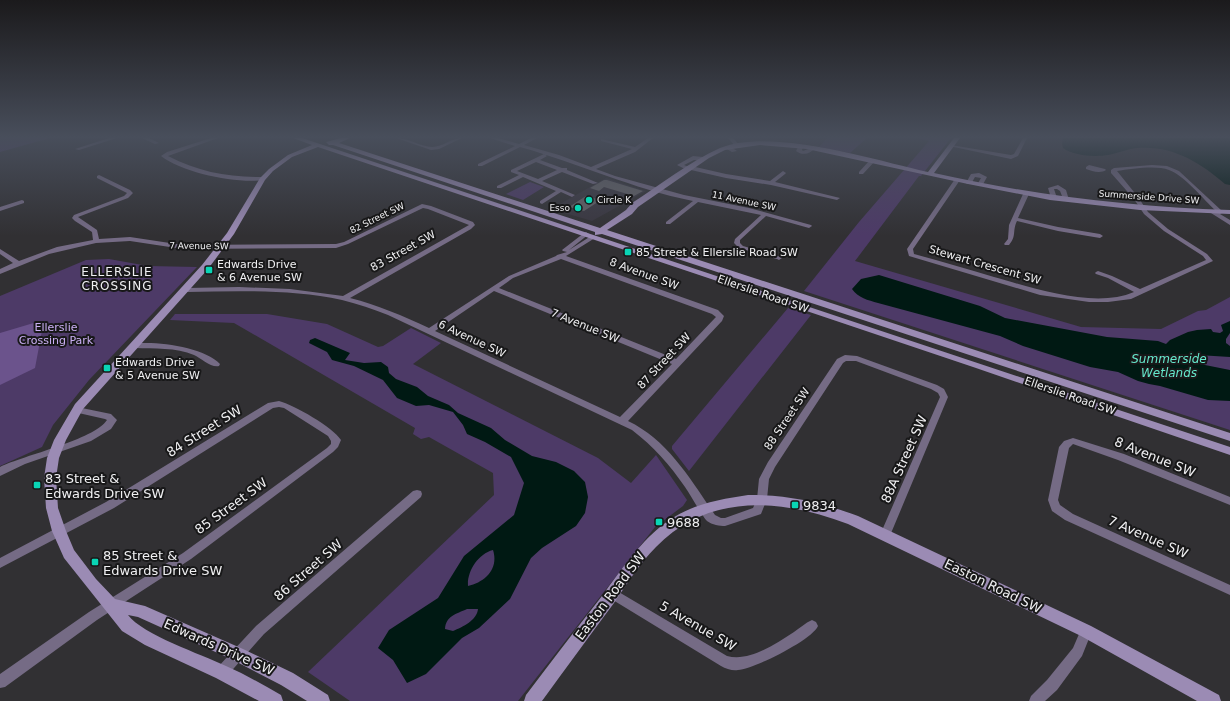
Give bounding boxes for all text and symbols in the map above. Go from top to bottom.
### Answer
street label: Summerside Drive SW [1098,188,1200,206]
street label: 11 Avenue SW [711,189,777,213]
marker: Circle K [584,195,594,205]
place label: Circle K [597,195,632,205]
street label: 82 Street SW [348,201,406,235]
place label: Esso [549,203,570,213]
marker: Esso [573,203,583,213]
street label: 83 Street SW [368,228,438,274]
street label: 7 Avenue SW [169,240,229,252]
street label: Stewart Crescent SW [927,243,1043,287]
place label: 85 Street & Ellerslie Road SW [636,246,798,259]
marker: 85 Street & Ellerslie Road SW [623,247,633,257]
street label: 8 Avenue SW [608,255,680,293]
place label: Edwards Drive & 6 Avenue SW [217,258,302,284]
district label: ELLERSLIE CROSSING [81,265,153,293]
marker: Edwards Drive & 6 Avenue SW [204,265,214,275]
street label: Ellerslie Road SW [716,272,810,316]
street label: 7 Avenue SW [549,306,621,346]
street label: 6 Avenue SW [436,318,508,360]
park label: Ellerslie Crossing Park [19,321,94,347]
street label: 87 Street SW [635,330,693,392]
water label: Summerside Wetlands [1131,352,1207,380]
place label: Edwards Drive & 5 Avenue SW [115,356,200,382]
marker: Edwards Drive & 5 Avenue SW [102,363,112,373]
street label: Ellerslie Road SW [1023,374,1117,418]
street label: 88 Street SW [761,385,813,453]
street label: 84 Street SW [164,402,244,460]
street label: 88A Street SW [878,413,930,505]
street label: 8 Avenue SW [1112,434,1198,480]
place label: 83 Street & Edwards Drive SW [45,471,164,501]
street label: 85 Street SW [192,475,270,537]
marker: 83 Street & Edwards Drive SW [32,480,42,490]
place label: 9834 [803,498,836,513]
marker: 9834 [790,500,800,510]
street label: 7 Avenue SW [1106,513,1190,561]
place label: 9688 [667,515,700,530]
marker: 9688 [654,517,664,527]
street label: 86 Street SW [271,536,345,604]
place label: 85 Street & Edwards Drive SW [103,548,222,578]
street label: Easton Road SW [572,549,648,643]
street label: Easton Road SW [942,556,1044,616]
marker: 85 Street & Edwards Drive SW [90,557,100,567]
street label: 5 Avenue SW [657,598,739,654]
street label: Edwards Drive SW [161,616,277,678]

